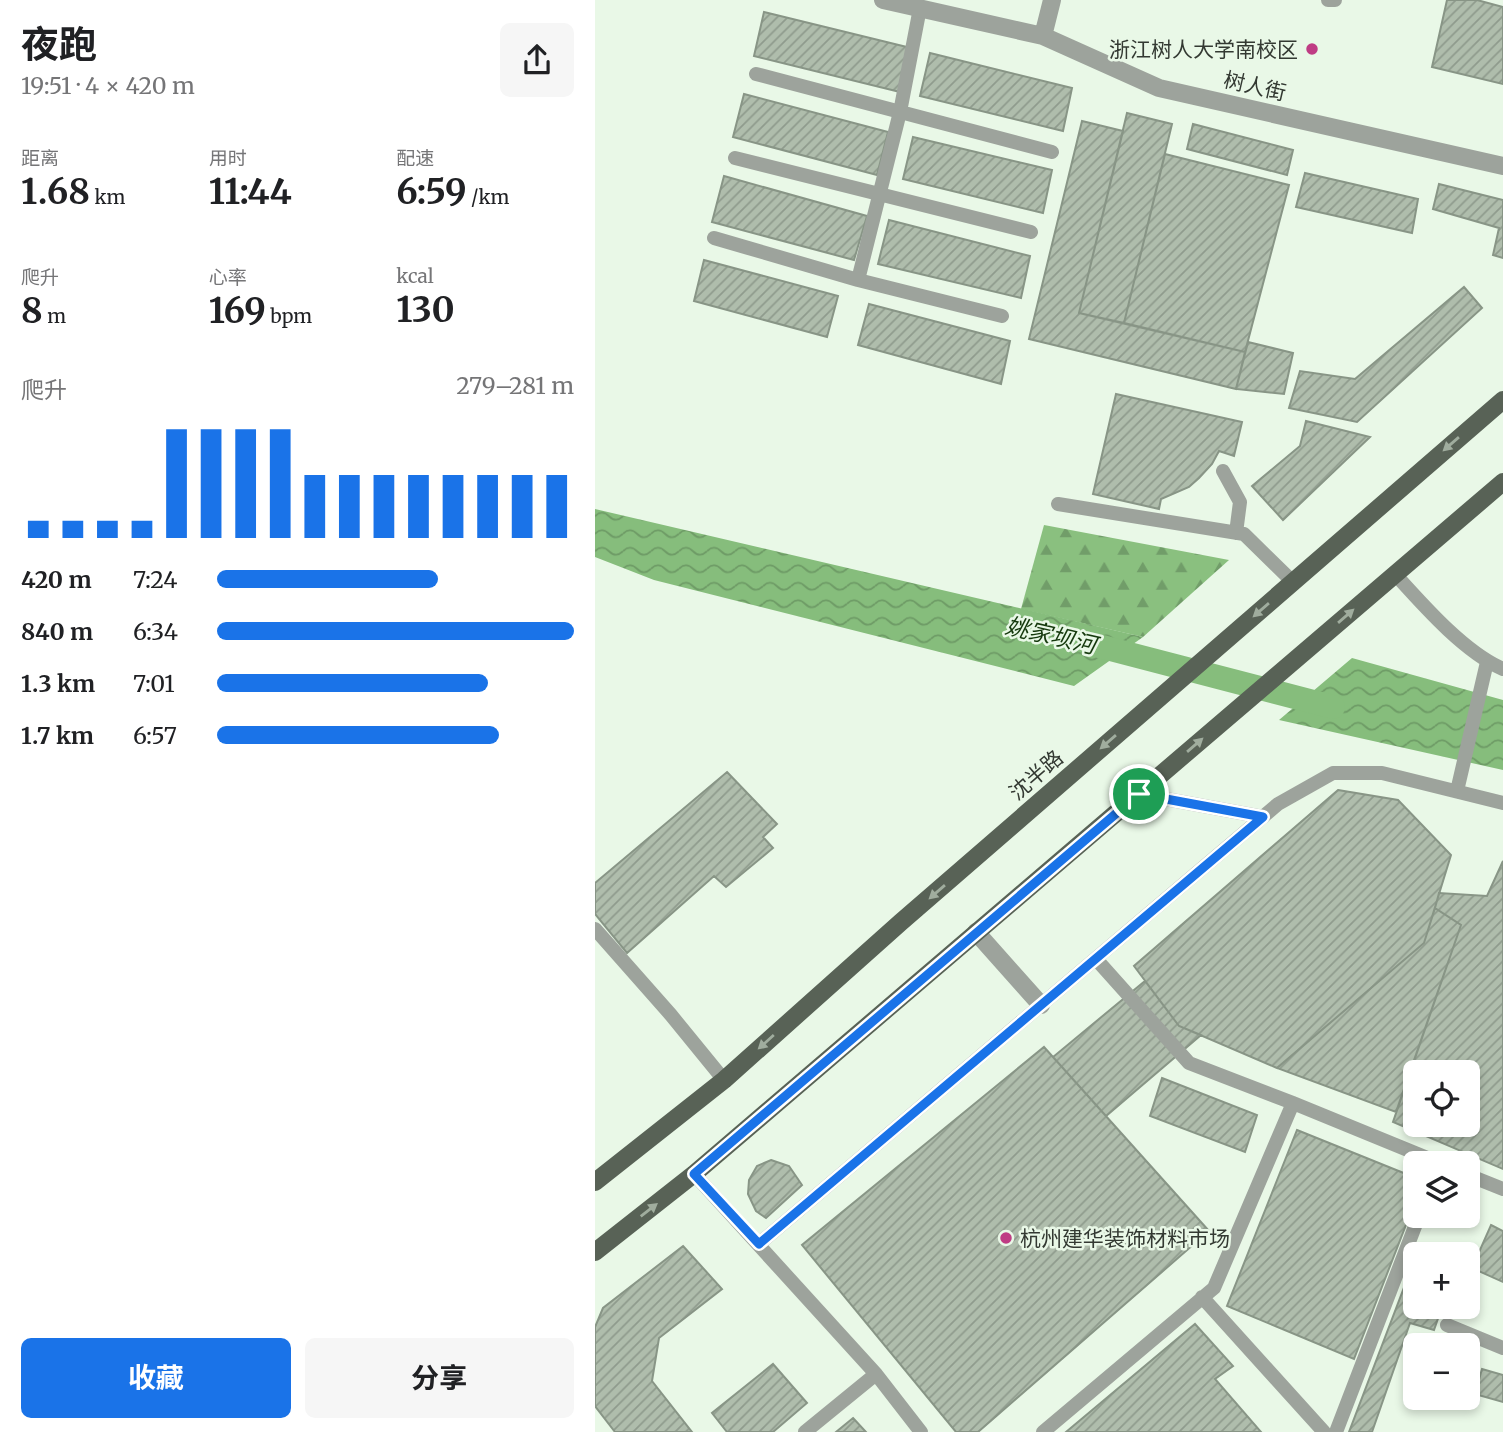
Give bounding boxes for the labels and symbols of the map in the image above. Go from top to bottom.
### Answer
place label: 浙江树人大学南校区 [1109,36,1298,63]
marker: 浙江树人大学南校区 [1304,41,1320,57]
street label: 树人街 [1221,66,1289,106]
one-way arrow [1443,436,1460,451]
one-way arrow [1252,602,1270,618]
one-way arrow [1337,609,1354,624]
water label: 姚家坝河 [1003,611,1103,660]
one-way arrow [1100,734,1117,749]
one-way arrow [1187,738,1204,753]
street label: 沈半路 [1003,744,1069,806]
pin [1109,764,1169,824]
one-way arrow [928,884,946,900]
one-way arrow [757,1034,775,1050]
one-way arrow [639,1202,657,1217]
place label: 杭州建华装饰材料市场 [1020,1225,1230,1252]
marker: 杭州建华装饰材料市场 [998,1230,1014,1246]

